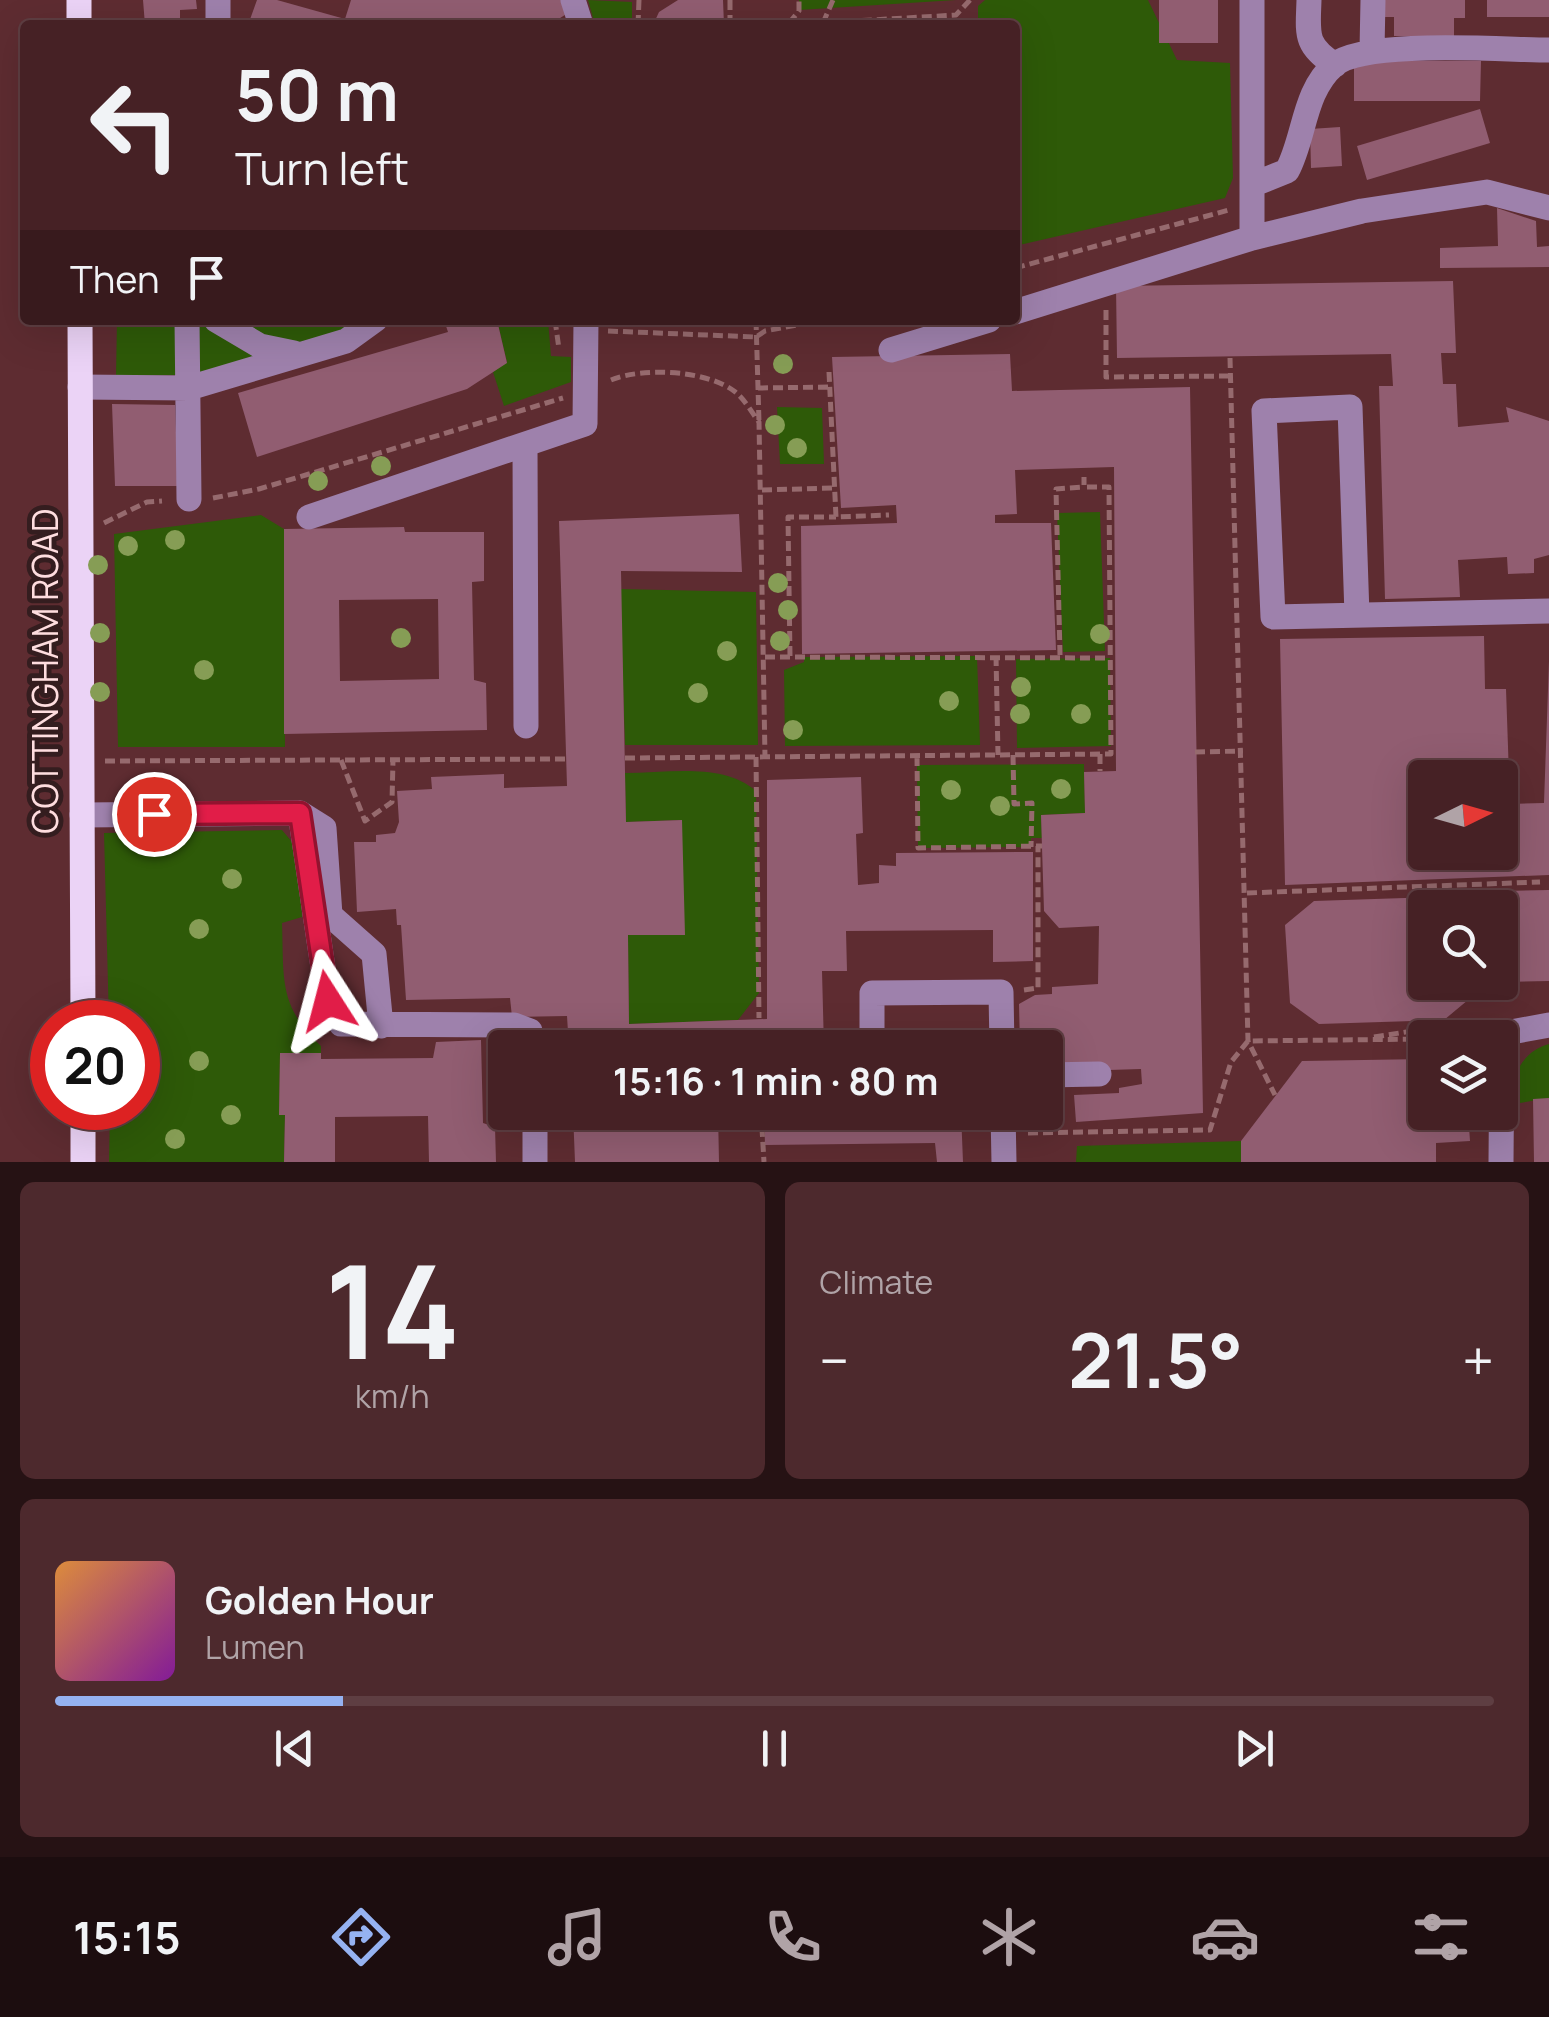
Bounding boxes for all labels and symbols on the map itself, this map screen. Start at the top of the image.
street label: COTTINGHAM ROAD [21,508,69,834]
north arrow [1408,760,1518,870]
pin [112,772,197,857]
position arrow [276,949,380,1053]
speed limit sign: 20 [30,1000,160,1130]

